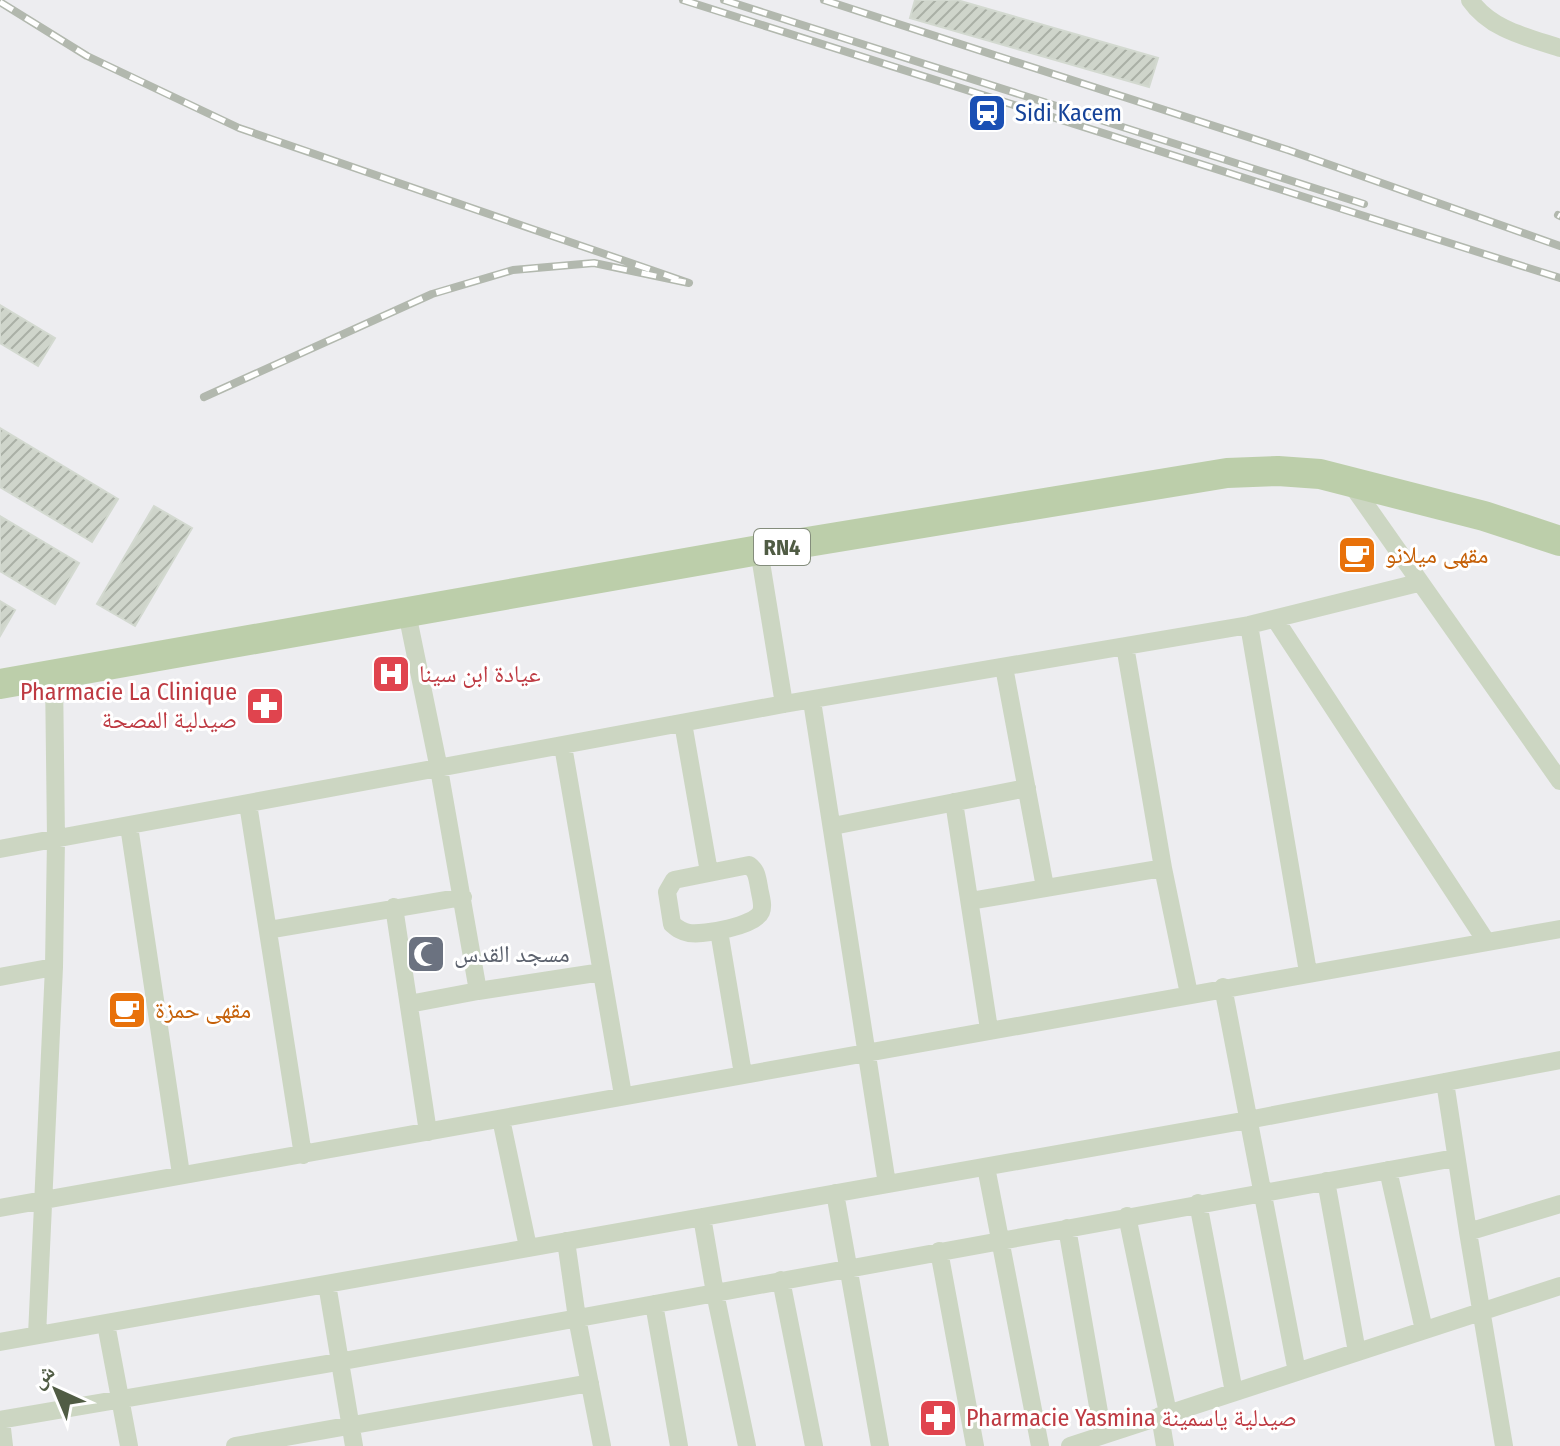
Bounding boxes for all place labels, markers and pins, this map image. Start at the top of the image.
station icon: Sidi Kacem [966,92,1008,134]
place label: Sidi Kacem [1015,99,1122,127]
cafe icon: مقهى ميلانو [1336,534,1378,576]
place label: مقهى ميلانو [1385,541,1489,569]
hospital icon: عيادة ابن سينا [370,653,412,695]
place label: عيادة ابن سينا [419,660,541,688]
place label: Pharmacie La Clinique صيدلية المصحة [20,678,237,734]
pharmacy icon: Pharmacie La Clinique صيدلية المصحة [244,685,286,727]
mosque icon: مسجد القدس [405,933,447,975]
place label: مسجد القدس [454,940,570,968]
cafe icon: مقهى حمزة [106,989,148,1031]
place label: مقهى حمزة [155,996,251,1024]
pharmacy icon: Pharmacie Yasmina صيدلية ياسمينة [917,1397,959,1439]
place label: Pharmacie Yasmina صيدلية ياسمينة [966,1404,1297,1432]

